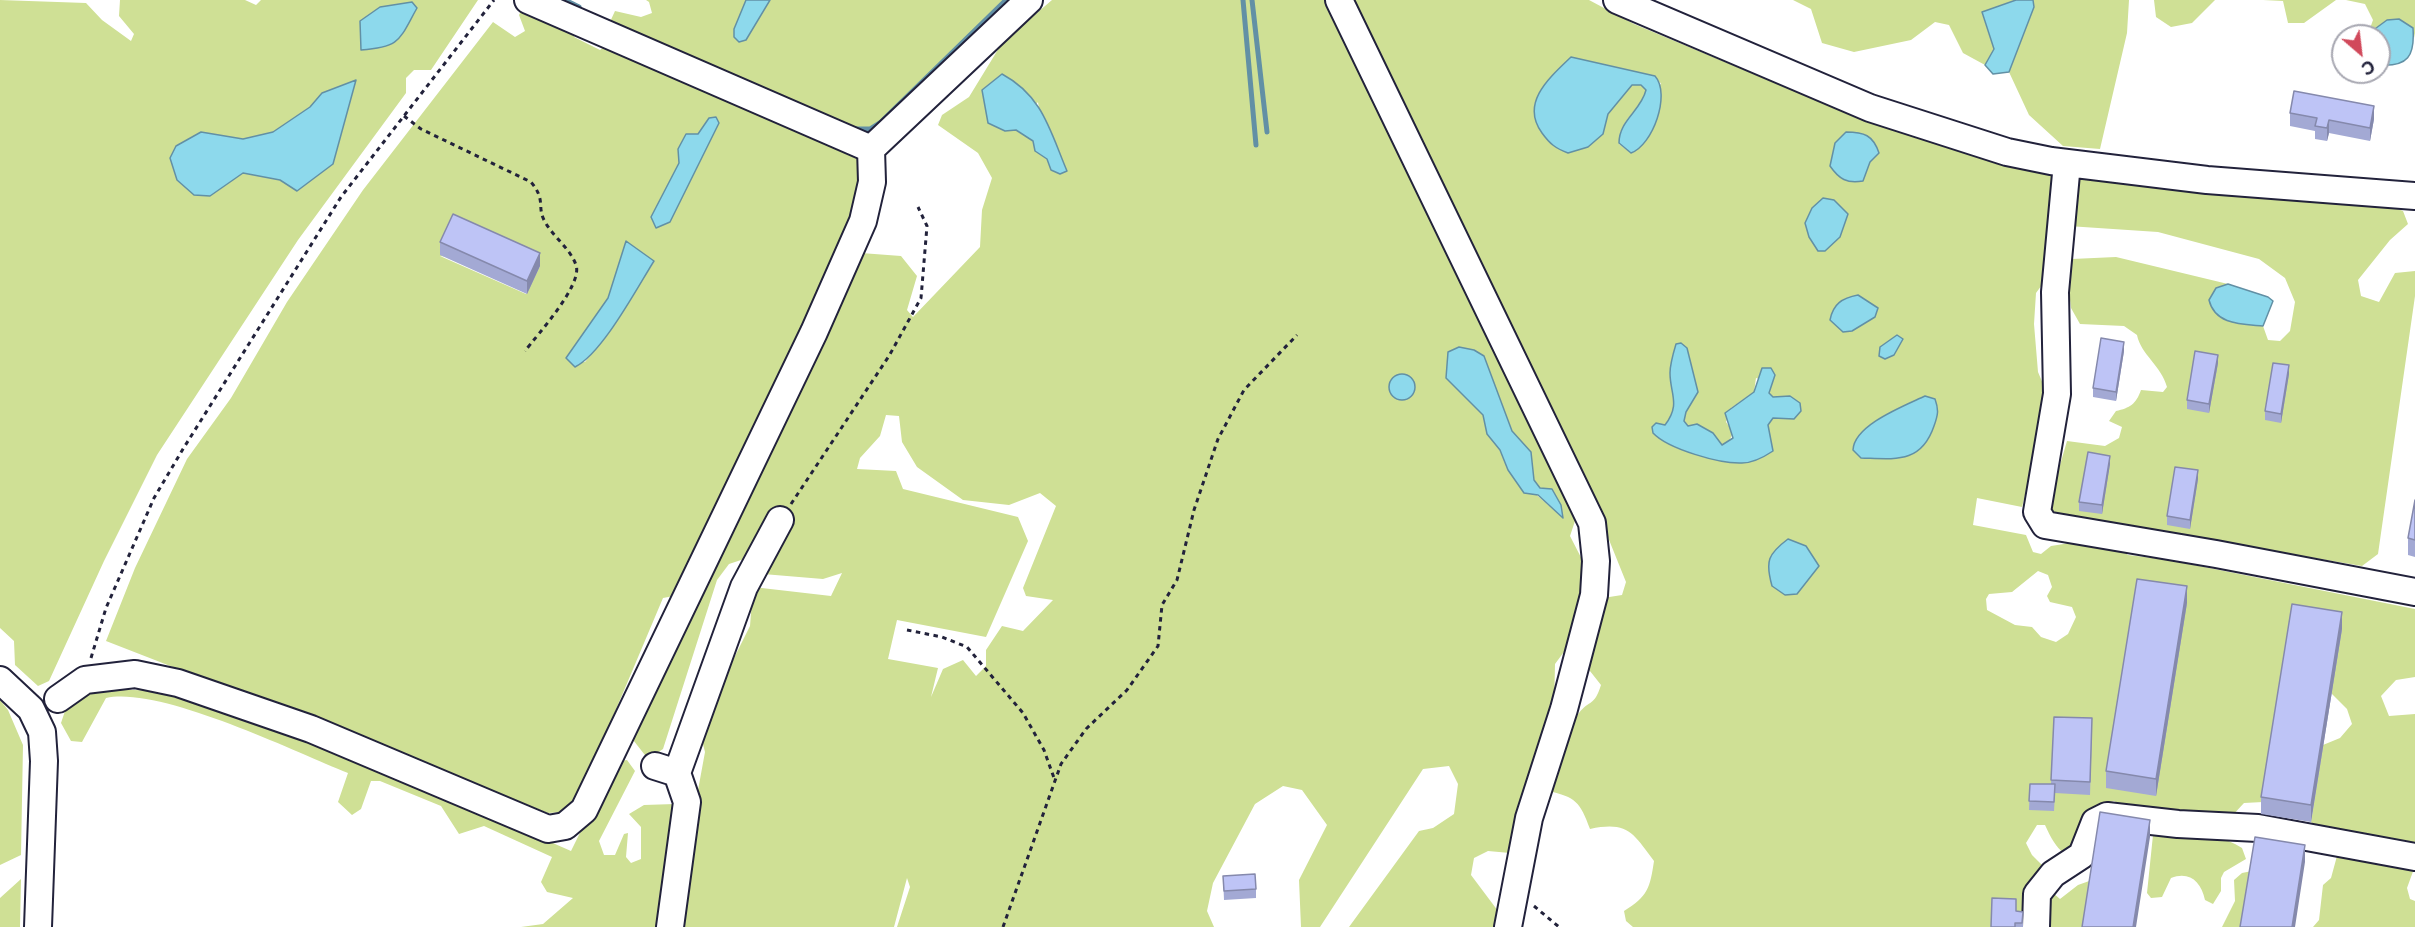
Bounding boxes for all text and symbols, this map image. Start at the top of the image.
north arrow [2331,24,2391,84]
text: С [2358,55,2379,82]

